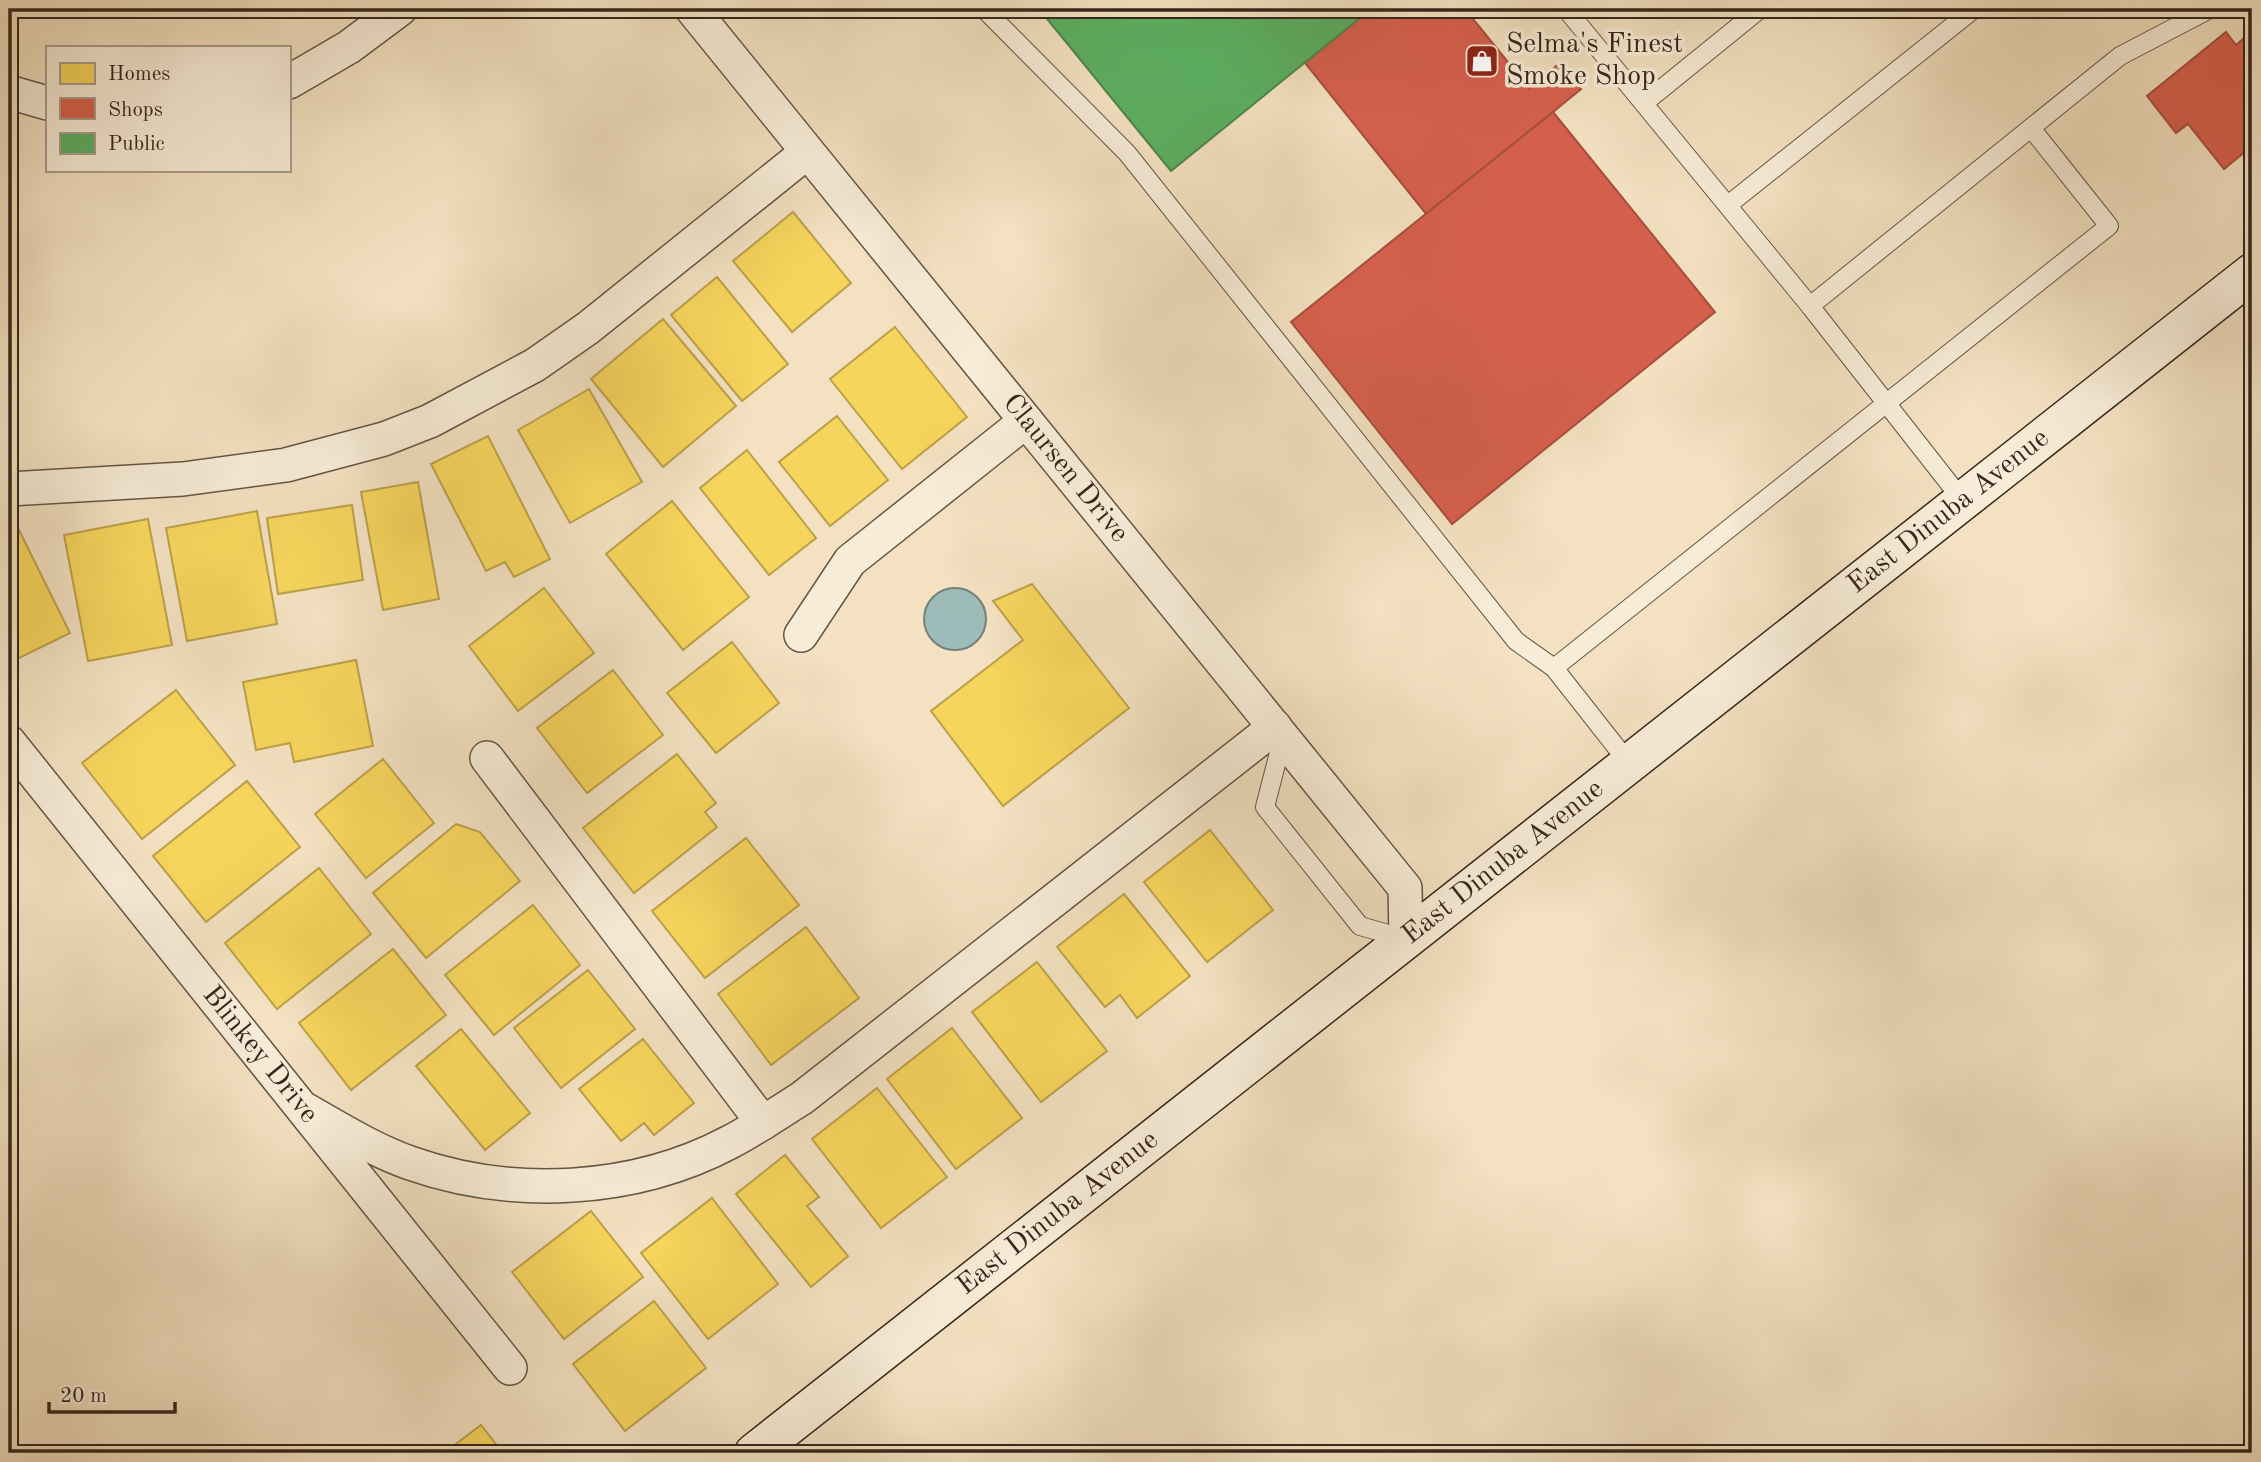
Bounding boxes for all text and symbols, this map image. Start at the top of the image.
place label: Selma's Finest Smoke Shop [1506,31,1683,91]
shop icon: Selma's Finest Smoke Shop [1463,42,1501,80]
legend [46,46,290,172]
text: Homes [108,64,170,85]
text: Shops [108,100,163,121]
text: Public [108,134,165,155]
street label: Claursen Drive [997,389,1133,548]
street label: East Dinuba Avenue [1843,424,2055,599]
street label: East Dinuba Avenue [1398,775,1609,950]
street label: Blinkey Drive [196,981,323,1129]
street label: East Dinuba Avenue [952,1126,1164,1301]
scale bar [49,1371,175,1415]
text: 20 m [60,1386,107,1407]

